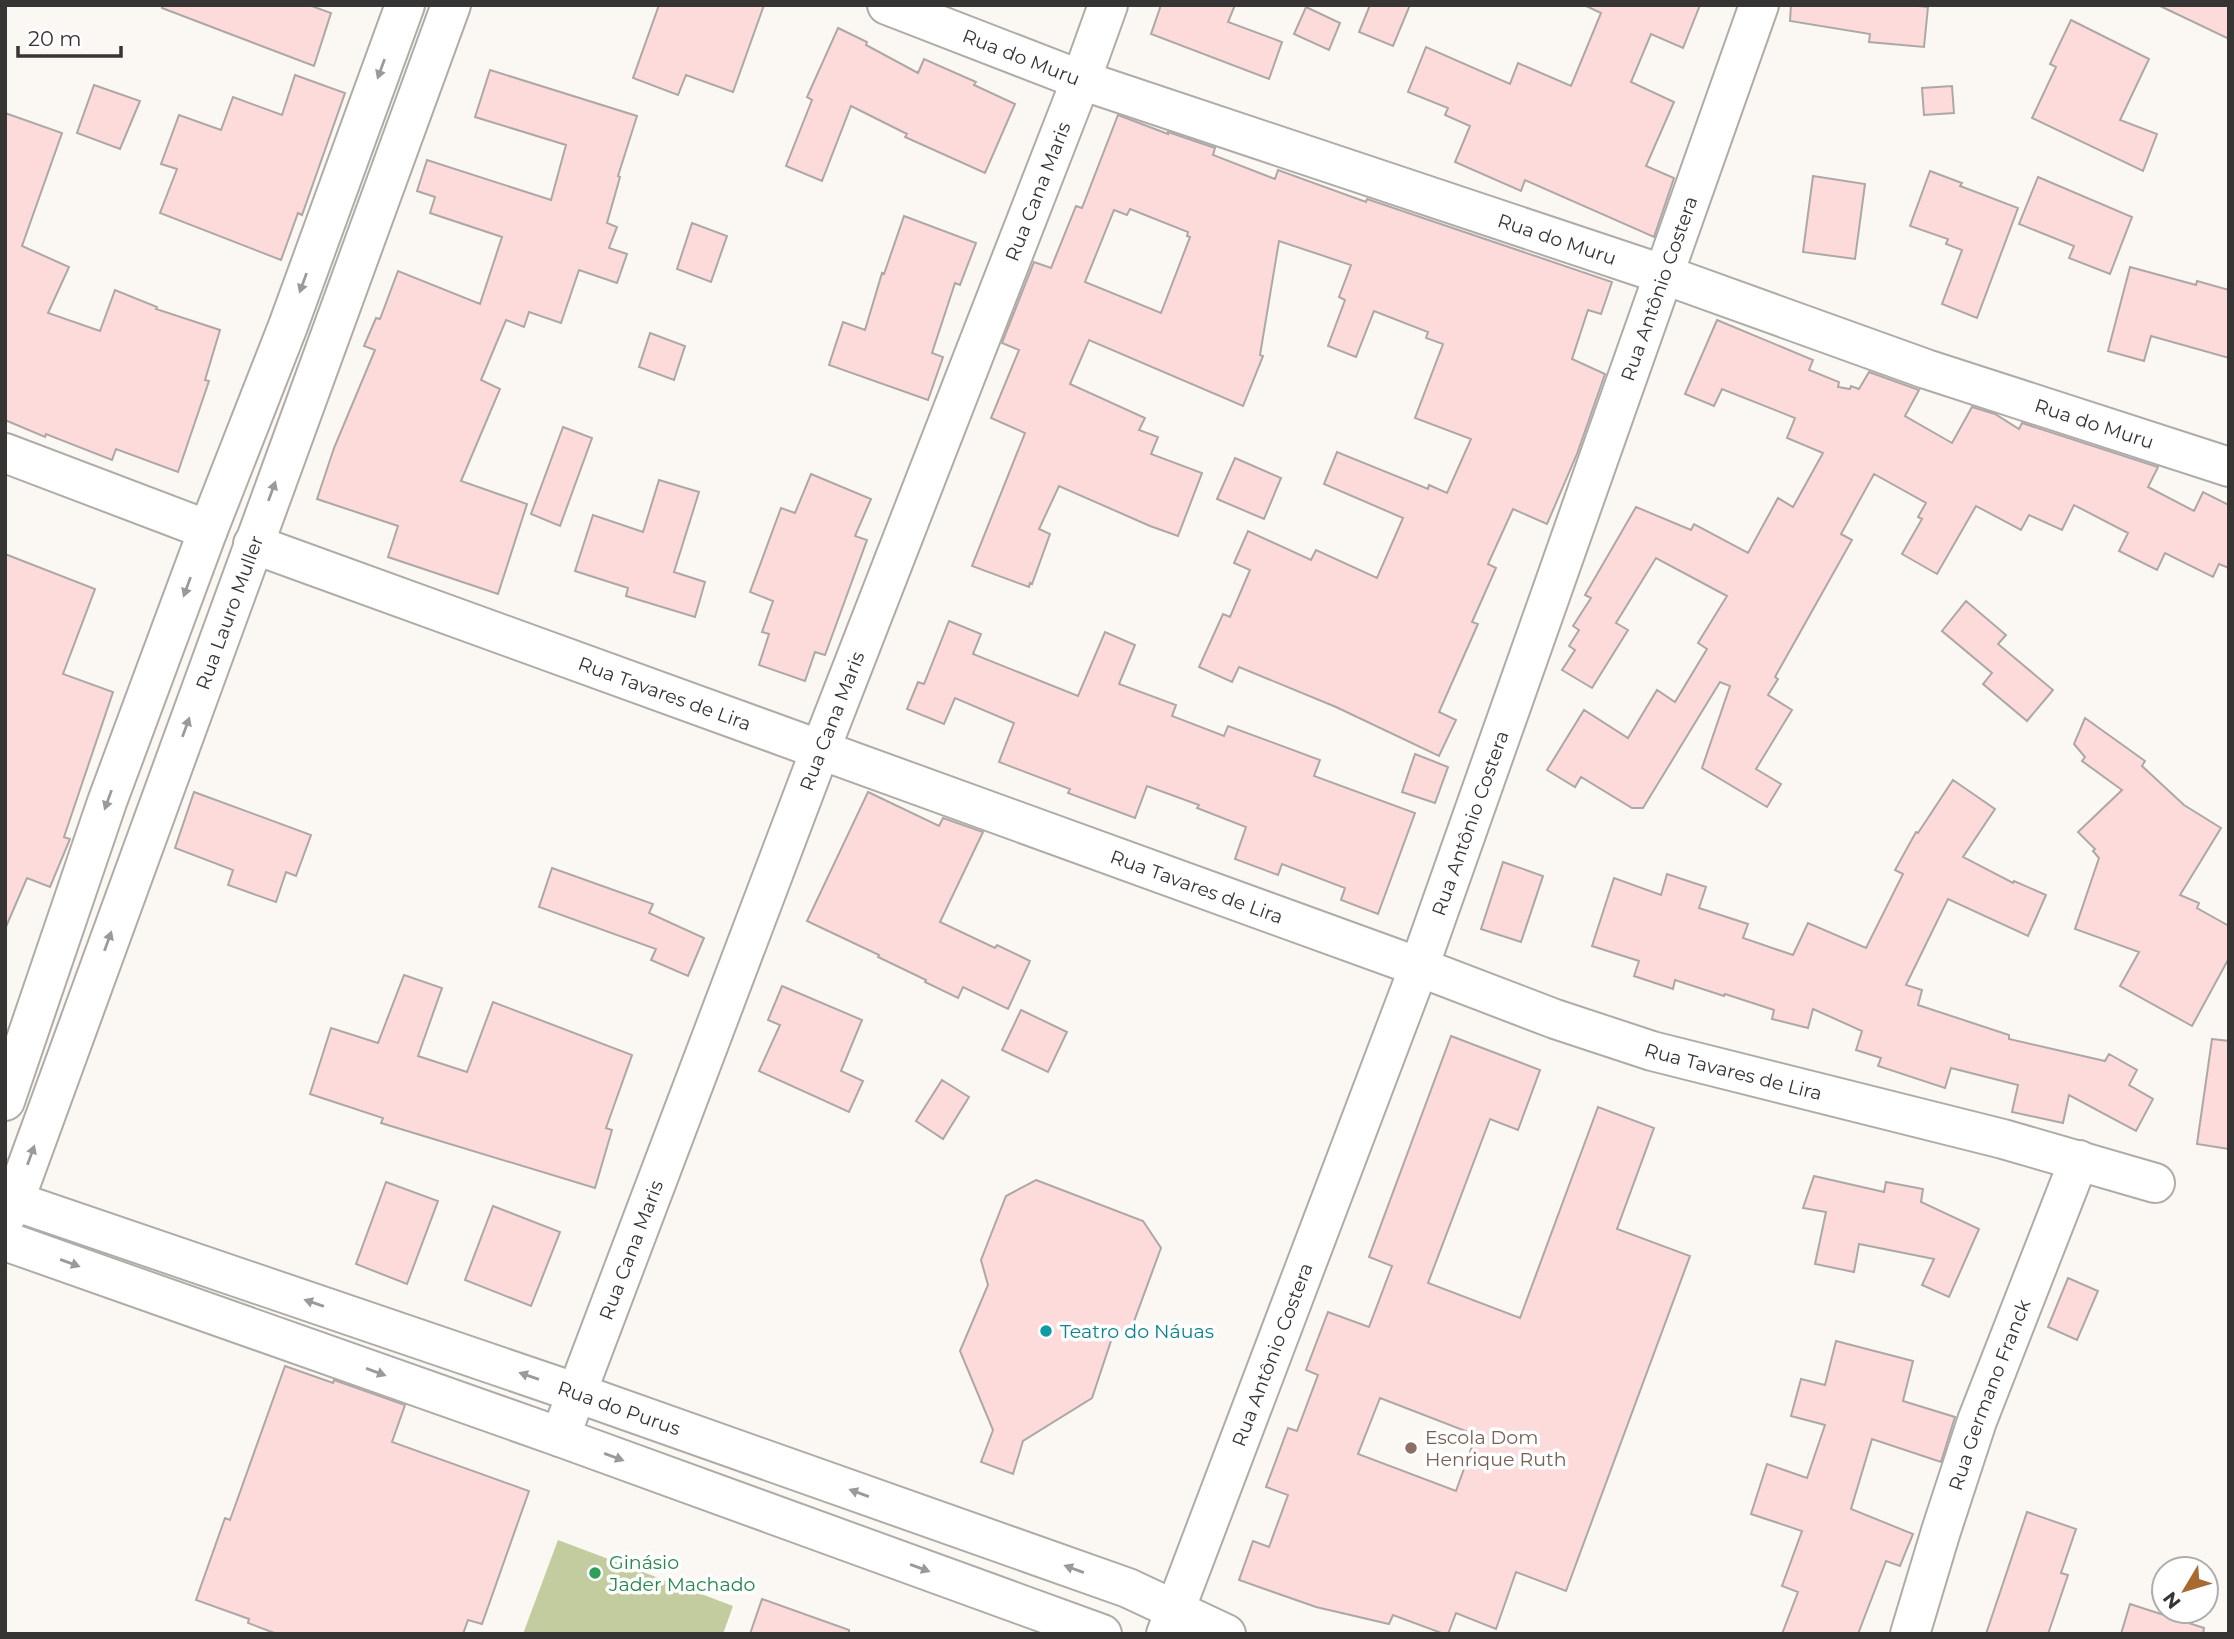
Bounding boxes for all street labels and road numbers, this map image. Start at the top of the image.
street label: Rua do Muru [959,24,1083,90]
street label: Rua Cana Maris [1000,118,1075,264]
street label: Rua Antônio Costera [1616,193,1702,384]
street label: Rua do Muru [1495,208,1620,270]
street label: Rua do Muru [2032,393,2157,453]
street label: Rua Lauro Muller [191,532,268,693]
street label: Rua Cana Maris [794,648,869,794]
street label: Rua Tavares de Lira [575,651,754,735]
street label: Rua Antônio Costera [1427,728,1513,919]
street label: Rua Tavares de Lira [1107,845,1286,928]
street label: Rua Tavares de Lira [1642,1038,1825,1105]
street label: Rua Cana Maris [594,1177,668,1323]
street label: Rua Antônio Costera [1227,1259,1317,1449]
street label: Rua Germano Franck [1944,1295,2035,1493]
street label: Rua do Purus [555,1376,684,1440]

